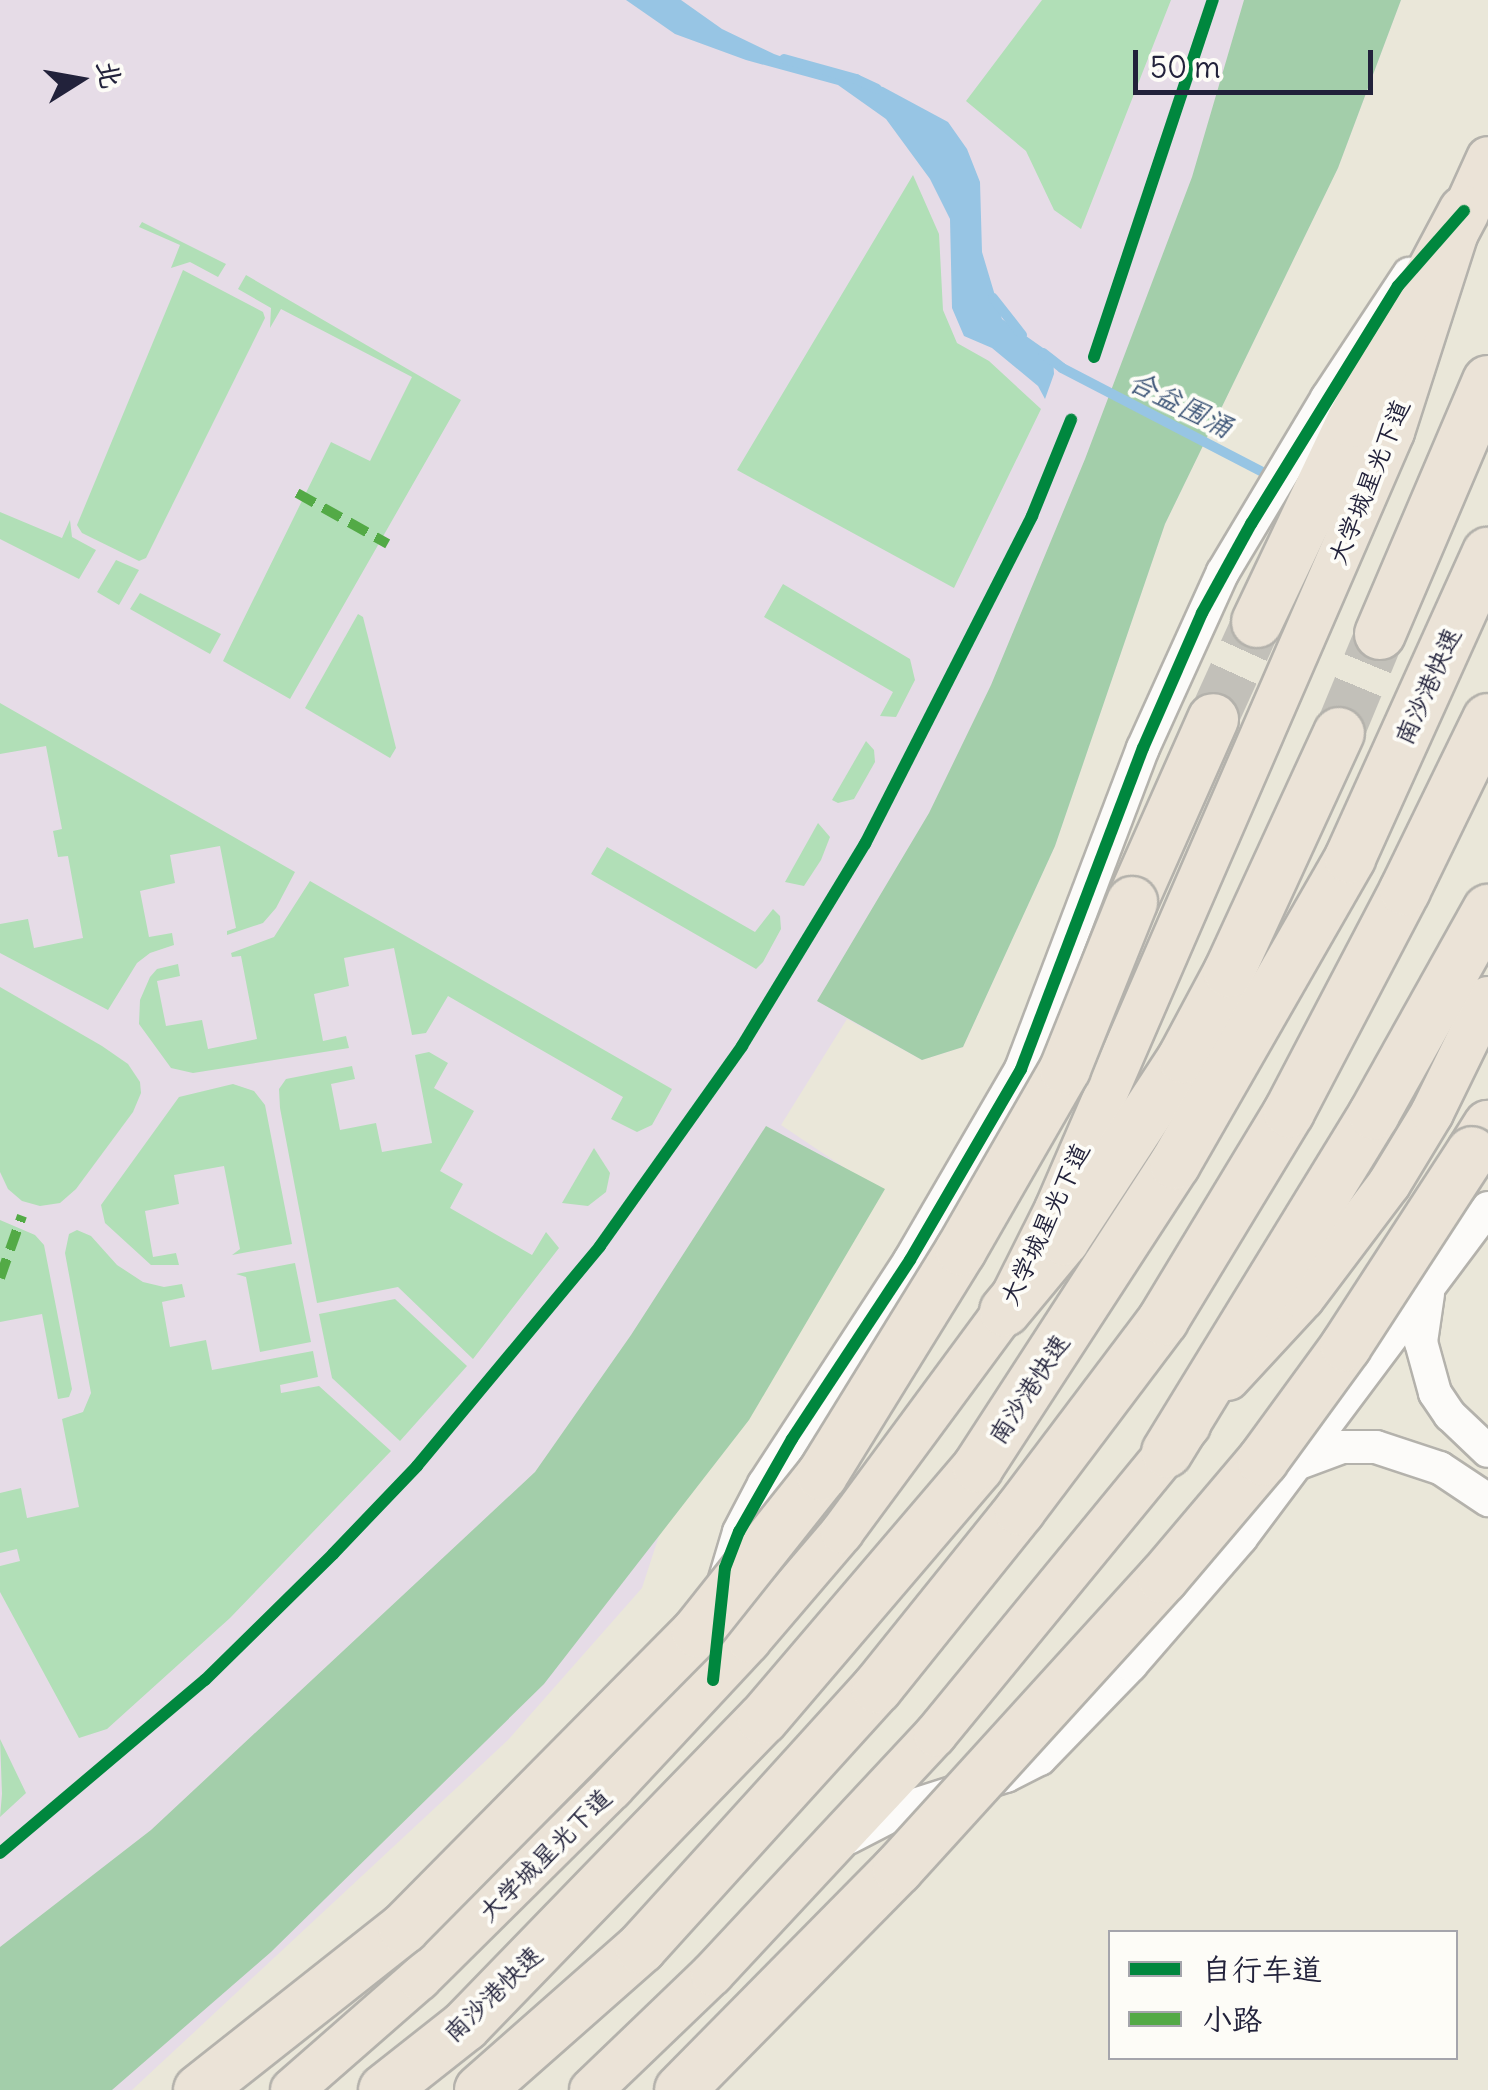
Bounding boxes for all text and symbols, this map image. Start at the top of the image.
north arrow [30,30,130,130]
scale bar [1138,30,1378,92]
text: 50 m [1150,48,1220,86]
text: 北 [89,57,130,91]
water label: 合益围涌 [1123,364,1239,444]
street label: 大学城星光下道 [1322,395,1416,569]
street label: 南沙港快速 [1389,623,1467,749]
street label: 大学城星光下道 [994,1138,1096,1310]
street label: 南沙港快速 [982,1328,1076,1450]
street label: 大学城星光下道 [473,1783,617,1927]
legend [1108,1930,1458,2060]
street label: 南沙港快速 [438,1940,548,2048]
text: 自行车道 [1202,1950,1322,1988]
text: 小路 [1202,2000,1262,2038]

